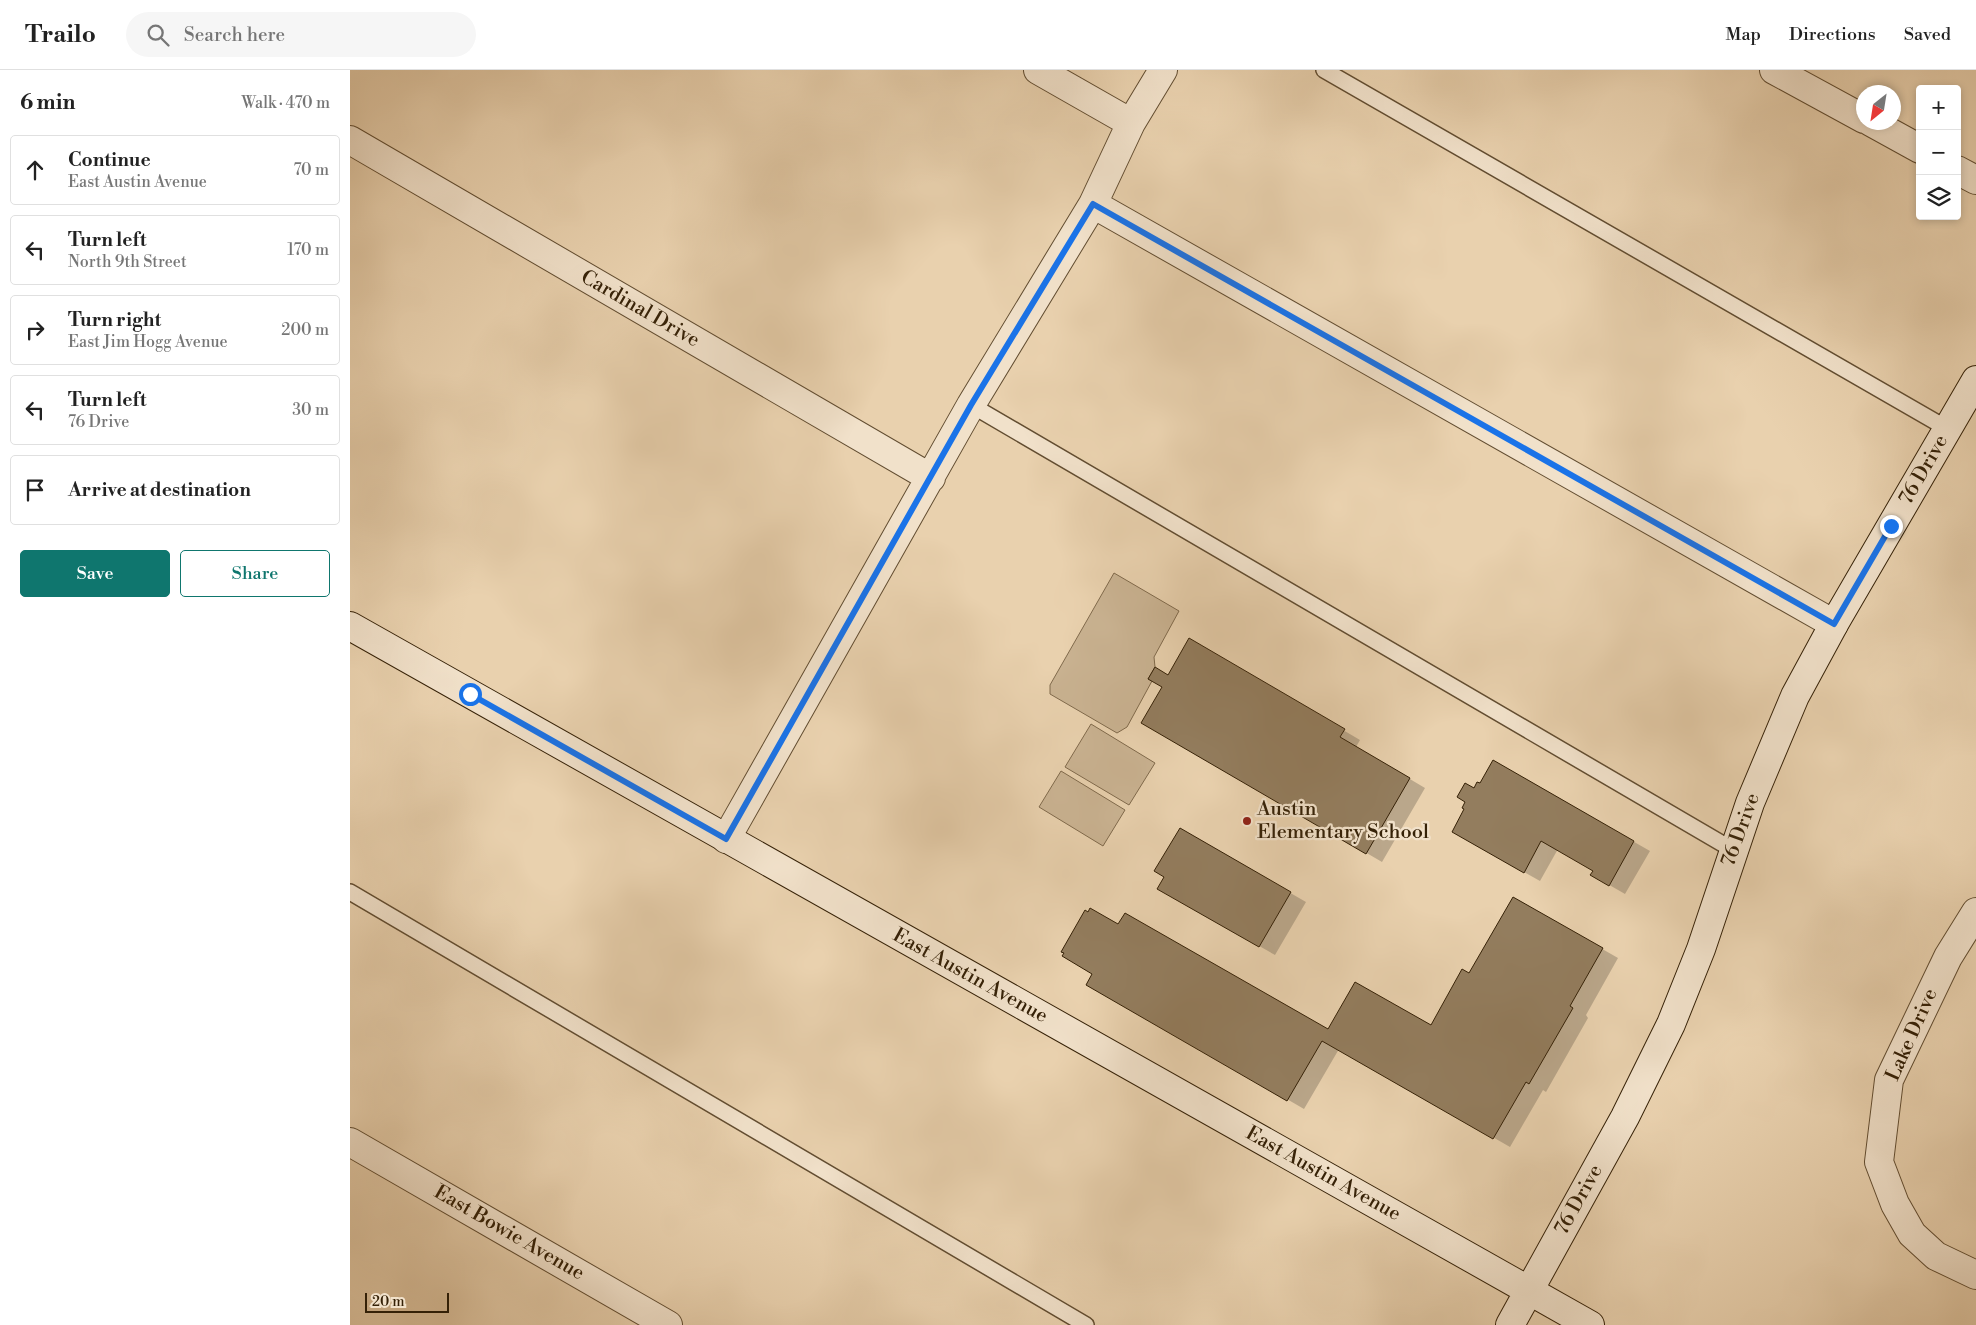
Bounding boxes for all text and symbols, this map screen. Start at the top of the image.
search box [126,12,476,57]
text: Trailo [25,20,96,50]
icon: search [144,21,172,49]
text: Search here [184,23,285,47]
text: Map [1725,23,1761,46]
text: Directions [1789,23,1876,46]
text: Saved [1904,23,1951,46]
north arrow [1856,85,1901,130]
map controls [1916,85,1961,220]
button: + [1916,85,1961,130]
text: 6 min [20,90,75,116]
text: Walk · 470 m [242,93,330,113]
button: − [1916,130,1961,175]
text: Continue [68,148,151,172]
icon: ahead [21,156,49,184]
text: 70 m [293,160,329,180]
text: East Austin Avenue [68,172,207,192]
button: layers [1916,175,1961,220]
text: Turn left [68,228,147,252]
icon: left [21,236,49,264]
text: 170 m [287,240,329,260]
text: North 9th Street [68,252,187,272]
street label: Cardinal Drive [576,265,704,353]
text: Turn right [68,308,161,332]
icon: right [21,316,49,344]
text: 200 m [281,320,329,340]
text: East Jim Hogg Avenue [68,332,228,352]
text: Turn left [68,388,147,412]
icon: left [21,396,49,424]
text: 30 m [292,400,329,420]
text: 76 Drive [68,412,129,432]
street label: 76 Drive [1894,431,1954,509]
icon: arrive [21,476,49,504]
text: Arrive at destination [68,478,251,502]
route end [1880,515,1903,538]
button: Save [20,550,170,597]
button: Share [180,550,330,597]
route start [459,683,482,706]
street label: 76 Drive [1716,790,1766,870]
place label: Austin Elementary School [1256,797,1429,845]
marker: Austin Elementary School [1241,815,1253,827]
street label: East Austin Avenue [888,923,1052,1029]
street label: Lake Drive [1880,985,1944,1085]
street label: East Austin Avenue [1241,1121,1405,1227]
street label: 76 Drive [1549,1160,1609,1240]
street label: East Bowie Avenue [429,1180,589,1286]
scale bar [365,1290,449,1313]
text: 20 m [372,1293,404,1311]

